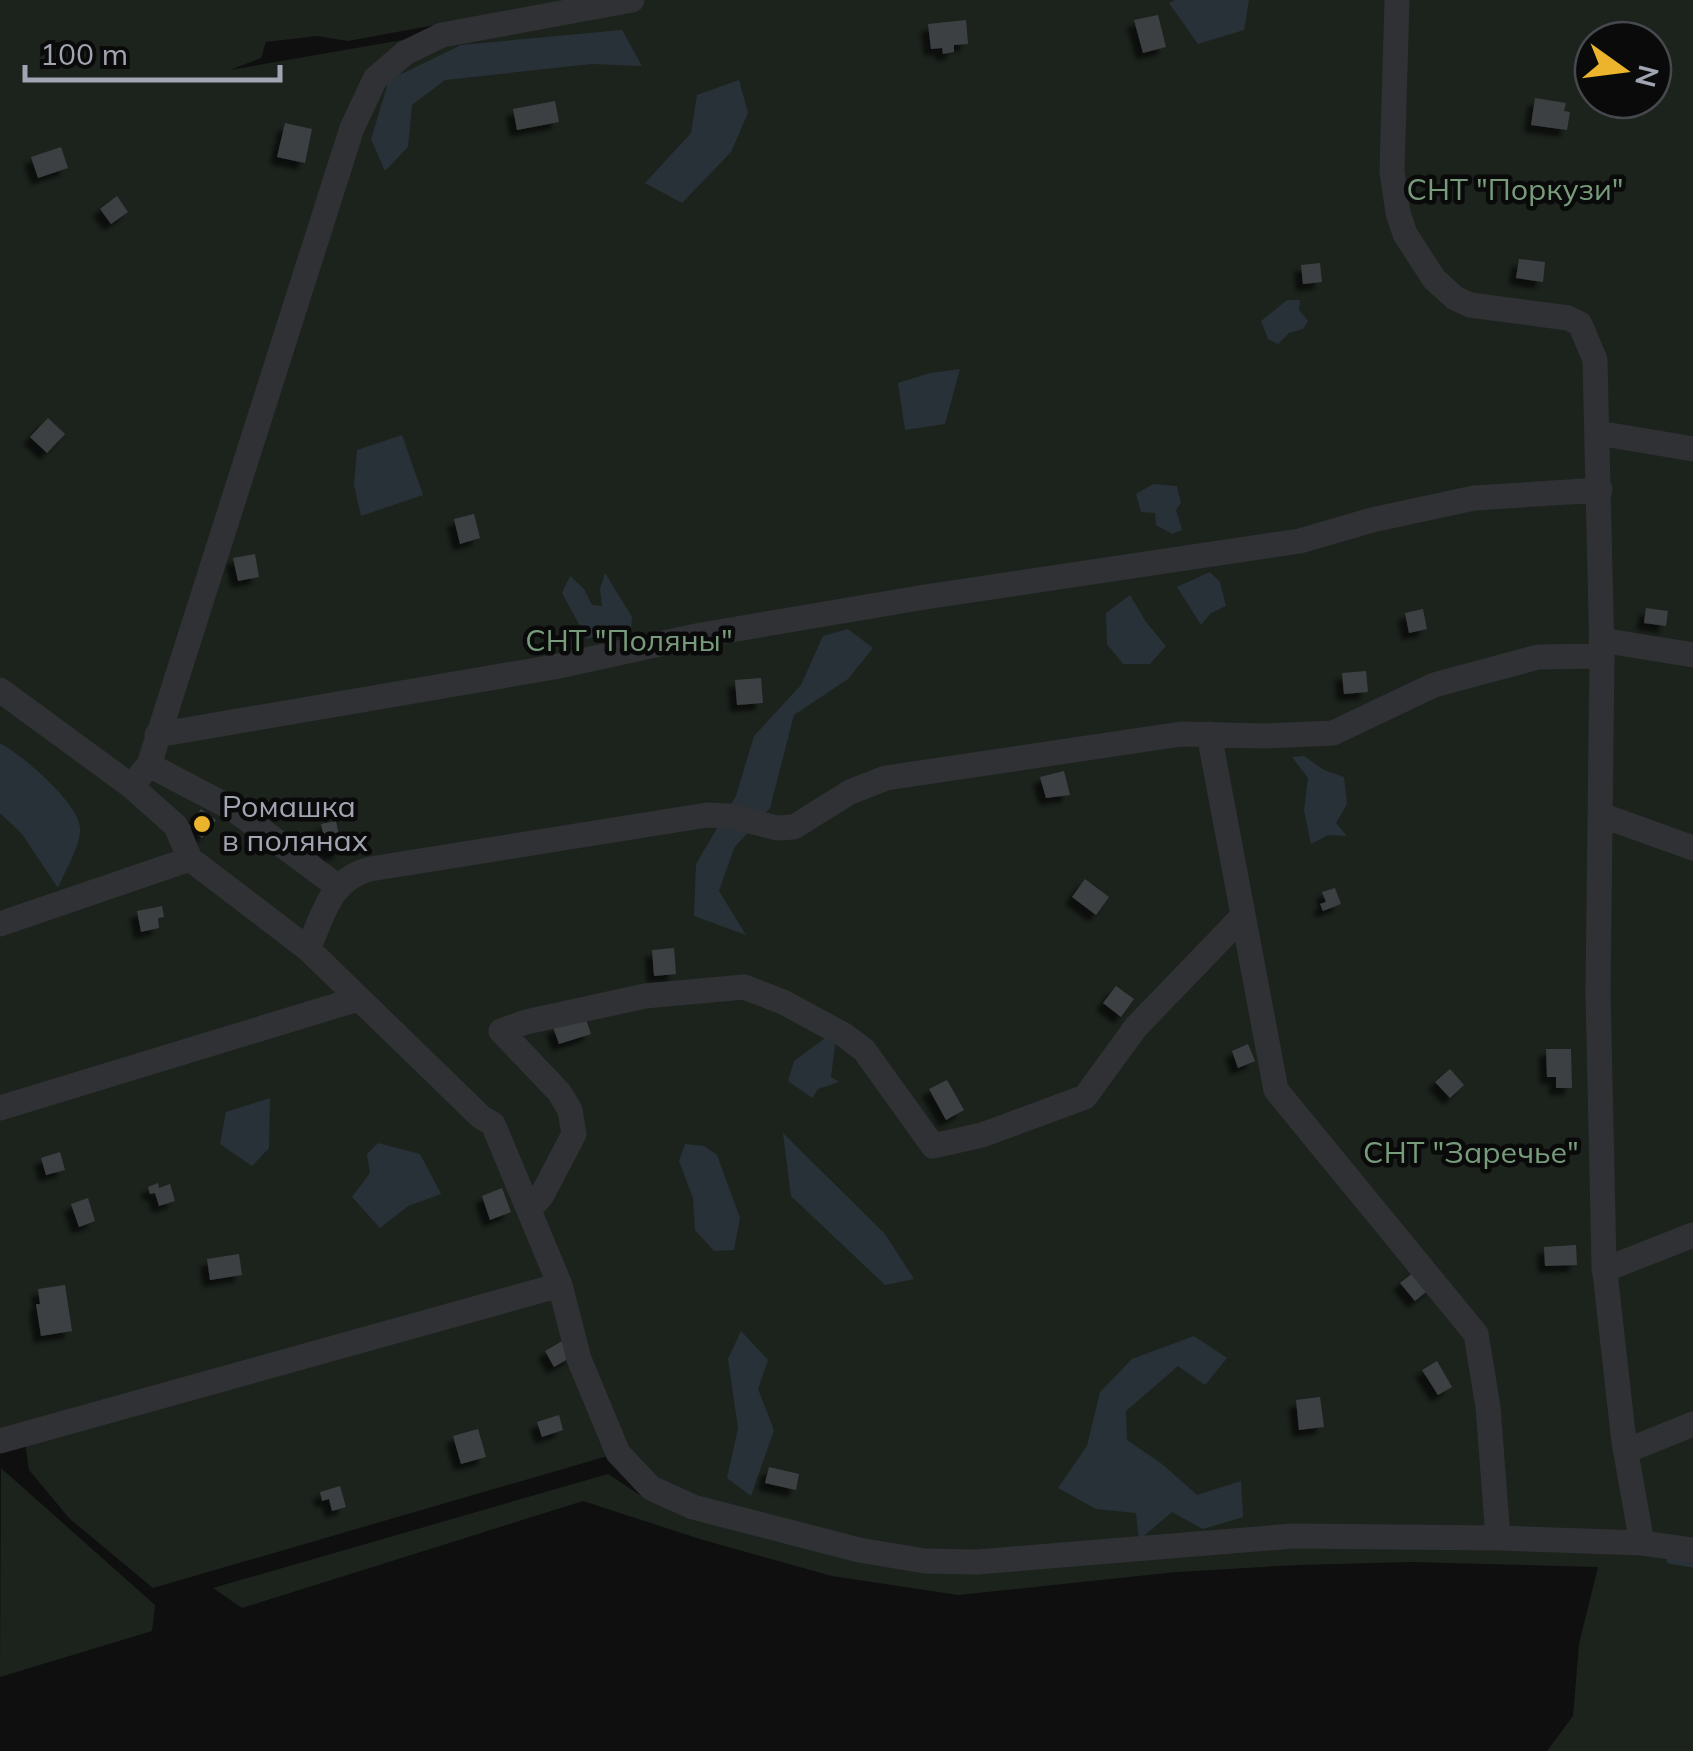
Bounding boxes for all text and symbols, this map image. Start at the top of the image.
scale bar [25,20,280,82]
north arrow [1573,20,1673,120]
text: 100 m [40,35,128,73]
text: N [1628,62,1667,91]
park label: СНТ "Поркузи" [1406,170,1624,208]
park label: СНТ "Поляны" [525,621,733,659]
place label: Ромашка в полянах [222,787,368,859]
marker: Ромашка в полянах [191,813,213,835]
park label: СНТ "Заречье" [1363,1133,1579,1171]

